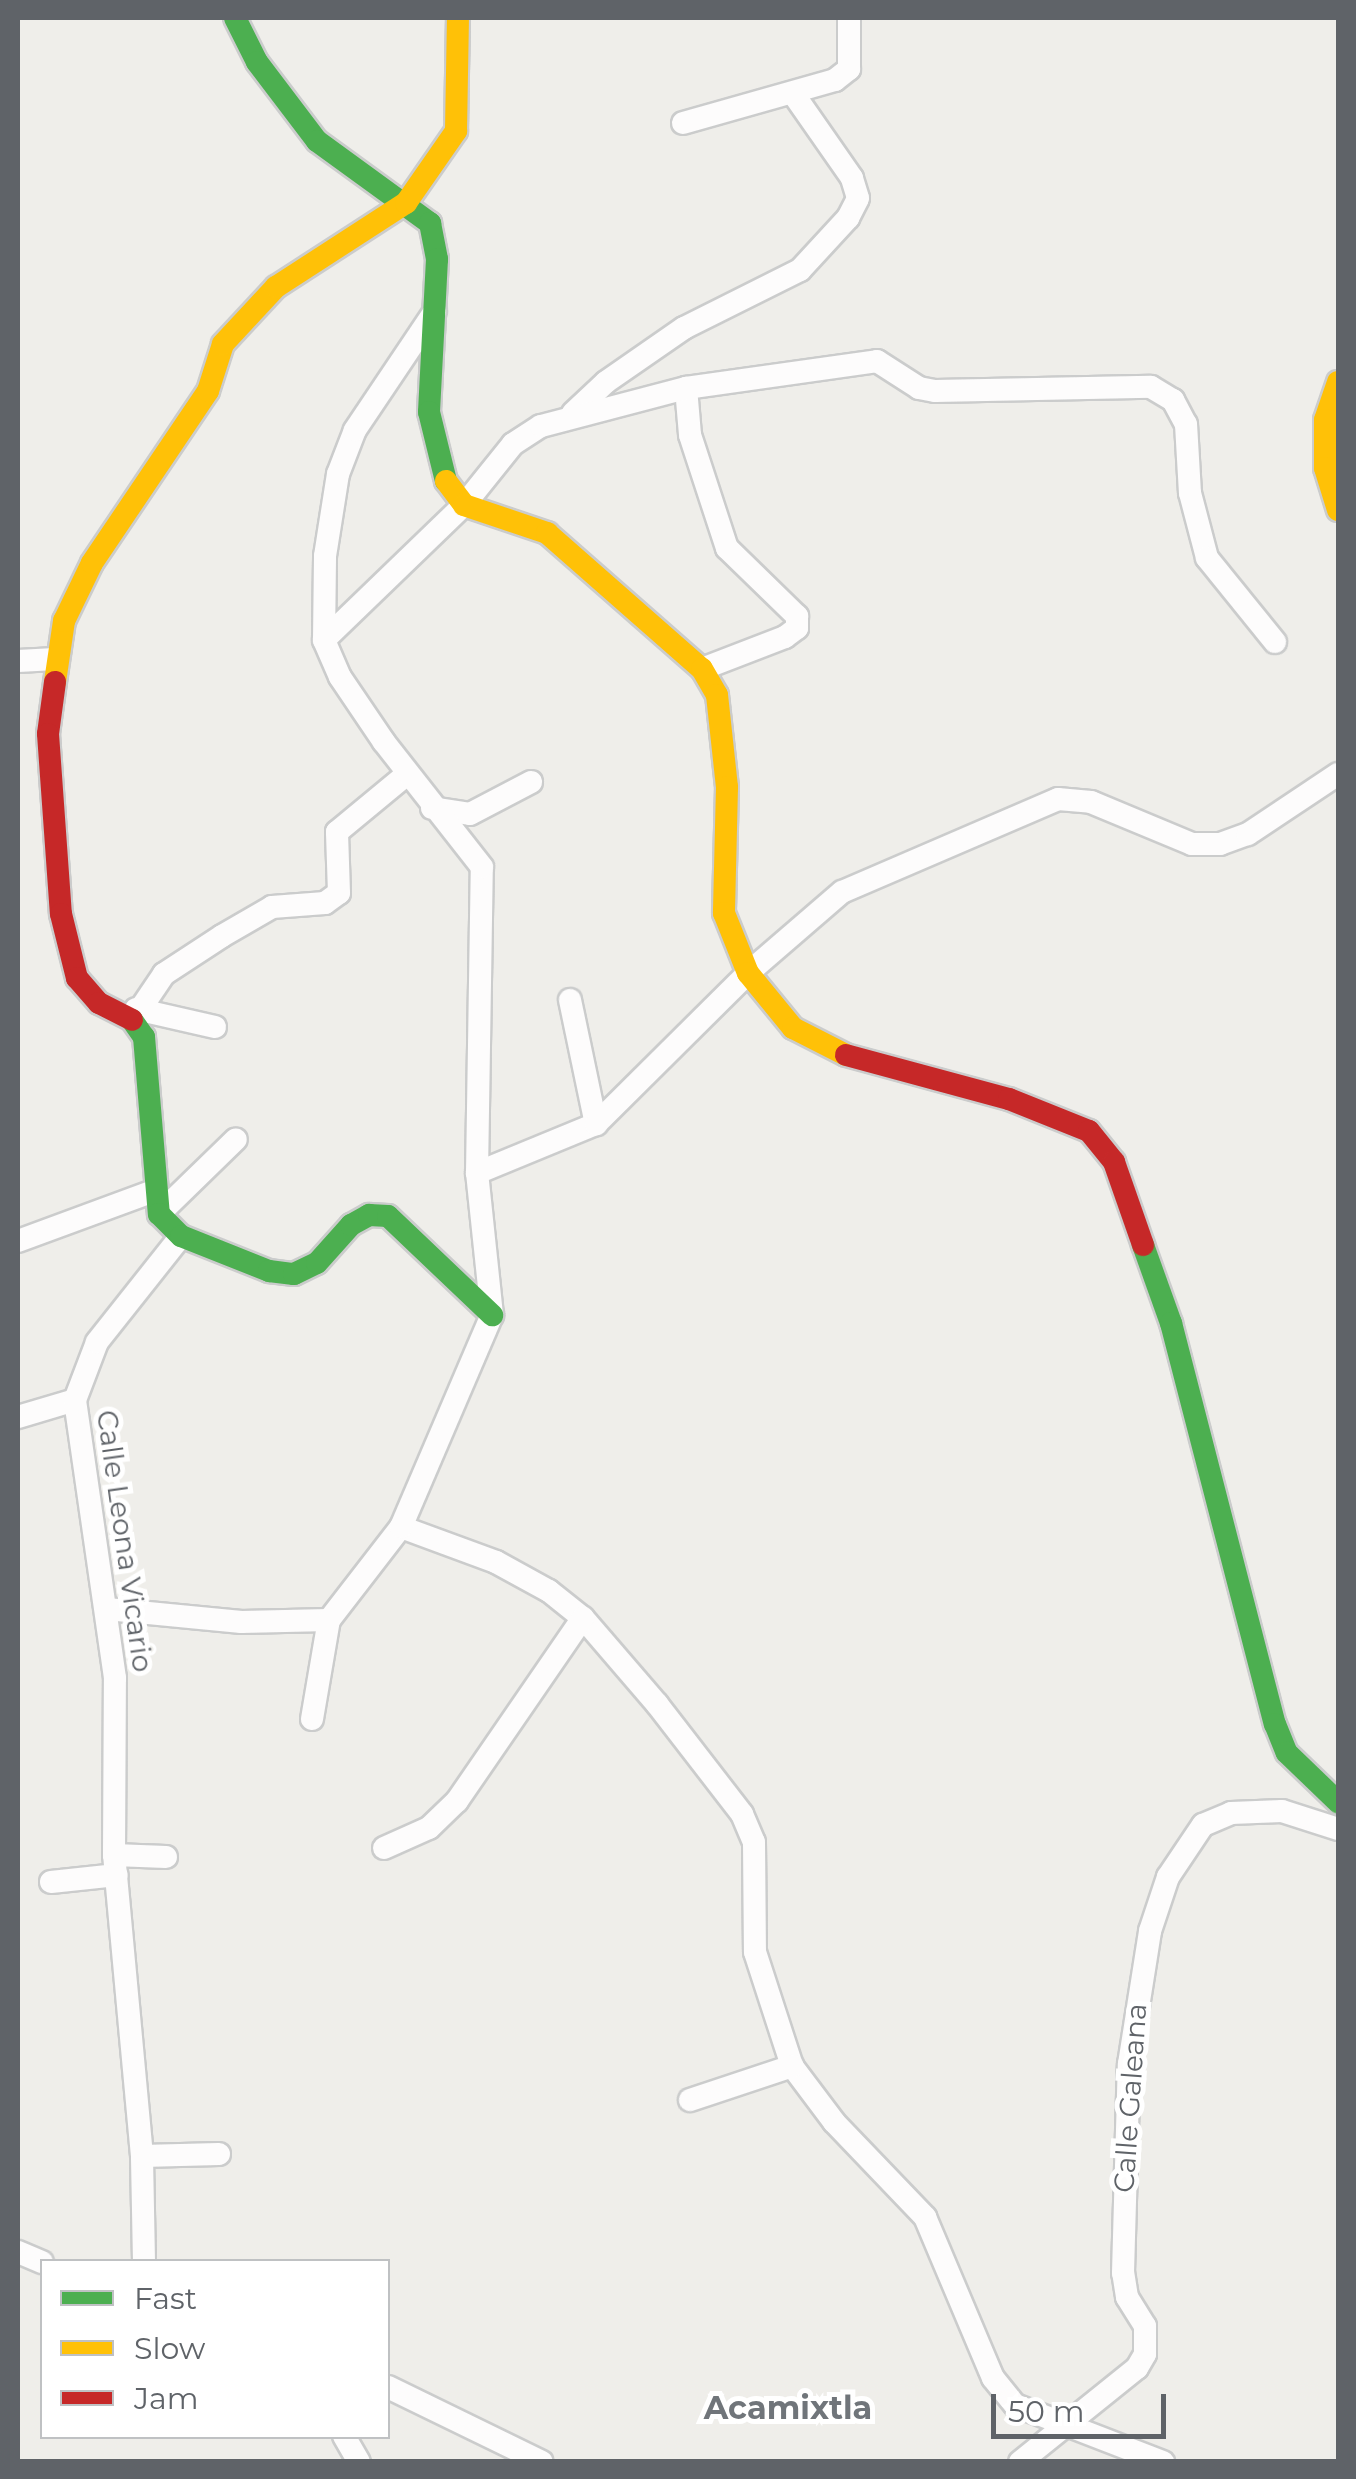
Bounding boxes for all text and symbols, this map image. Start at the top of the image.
street label: Calle Leona Vicario [90,1408,160,1674]
street label: Calle Galeana [1107,2002,1153,2194]
legend [40,2259,390,2439]
text: Fast [134,2280,197,2317]
text: Slow [134,2330,205,2367]
scale bar [996,2374,1171,2436]
text: Jam [134,2380,199,2417]
district label: Acamixtla [704,2389,872,2427]
text: 50 m [1008,2393,1085,2430]

